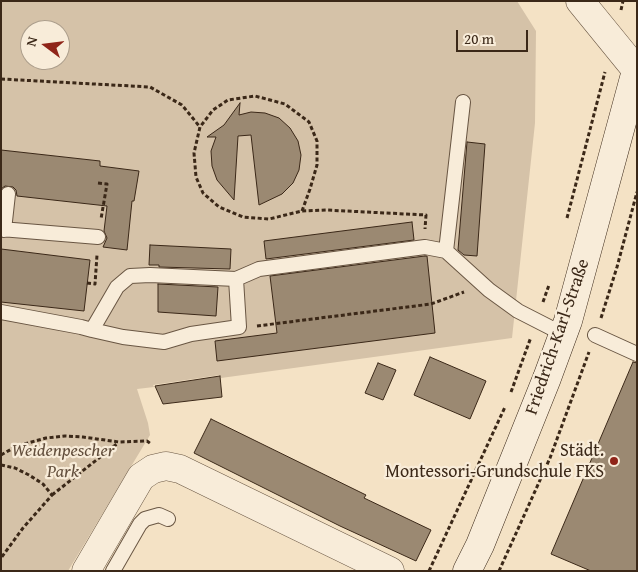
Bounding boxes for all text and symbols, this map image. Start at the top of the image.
north arrow [20,20,70,70]
scale bar [458,20,530,52]
text: 20 m [464,28,494,49]
text: N [21,34,42,48]
street label: Friedrich-Karl-Straße [521,256,595,418]
park label: Weidenpescher Park [12,440,114,482]
place label: Städt. Montessori-Grundschule FKS [385,440,604,482]
marker: Städt. Montessori-Grundschule FKS [608,455,620,467]

